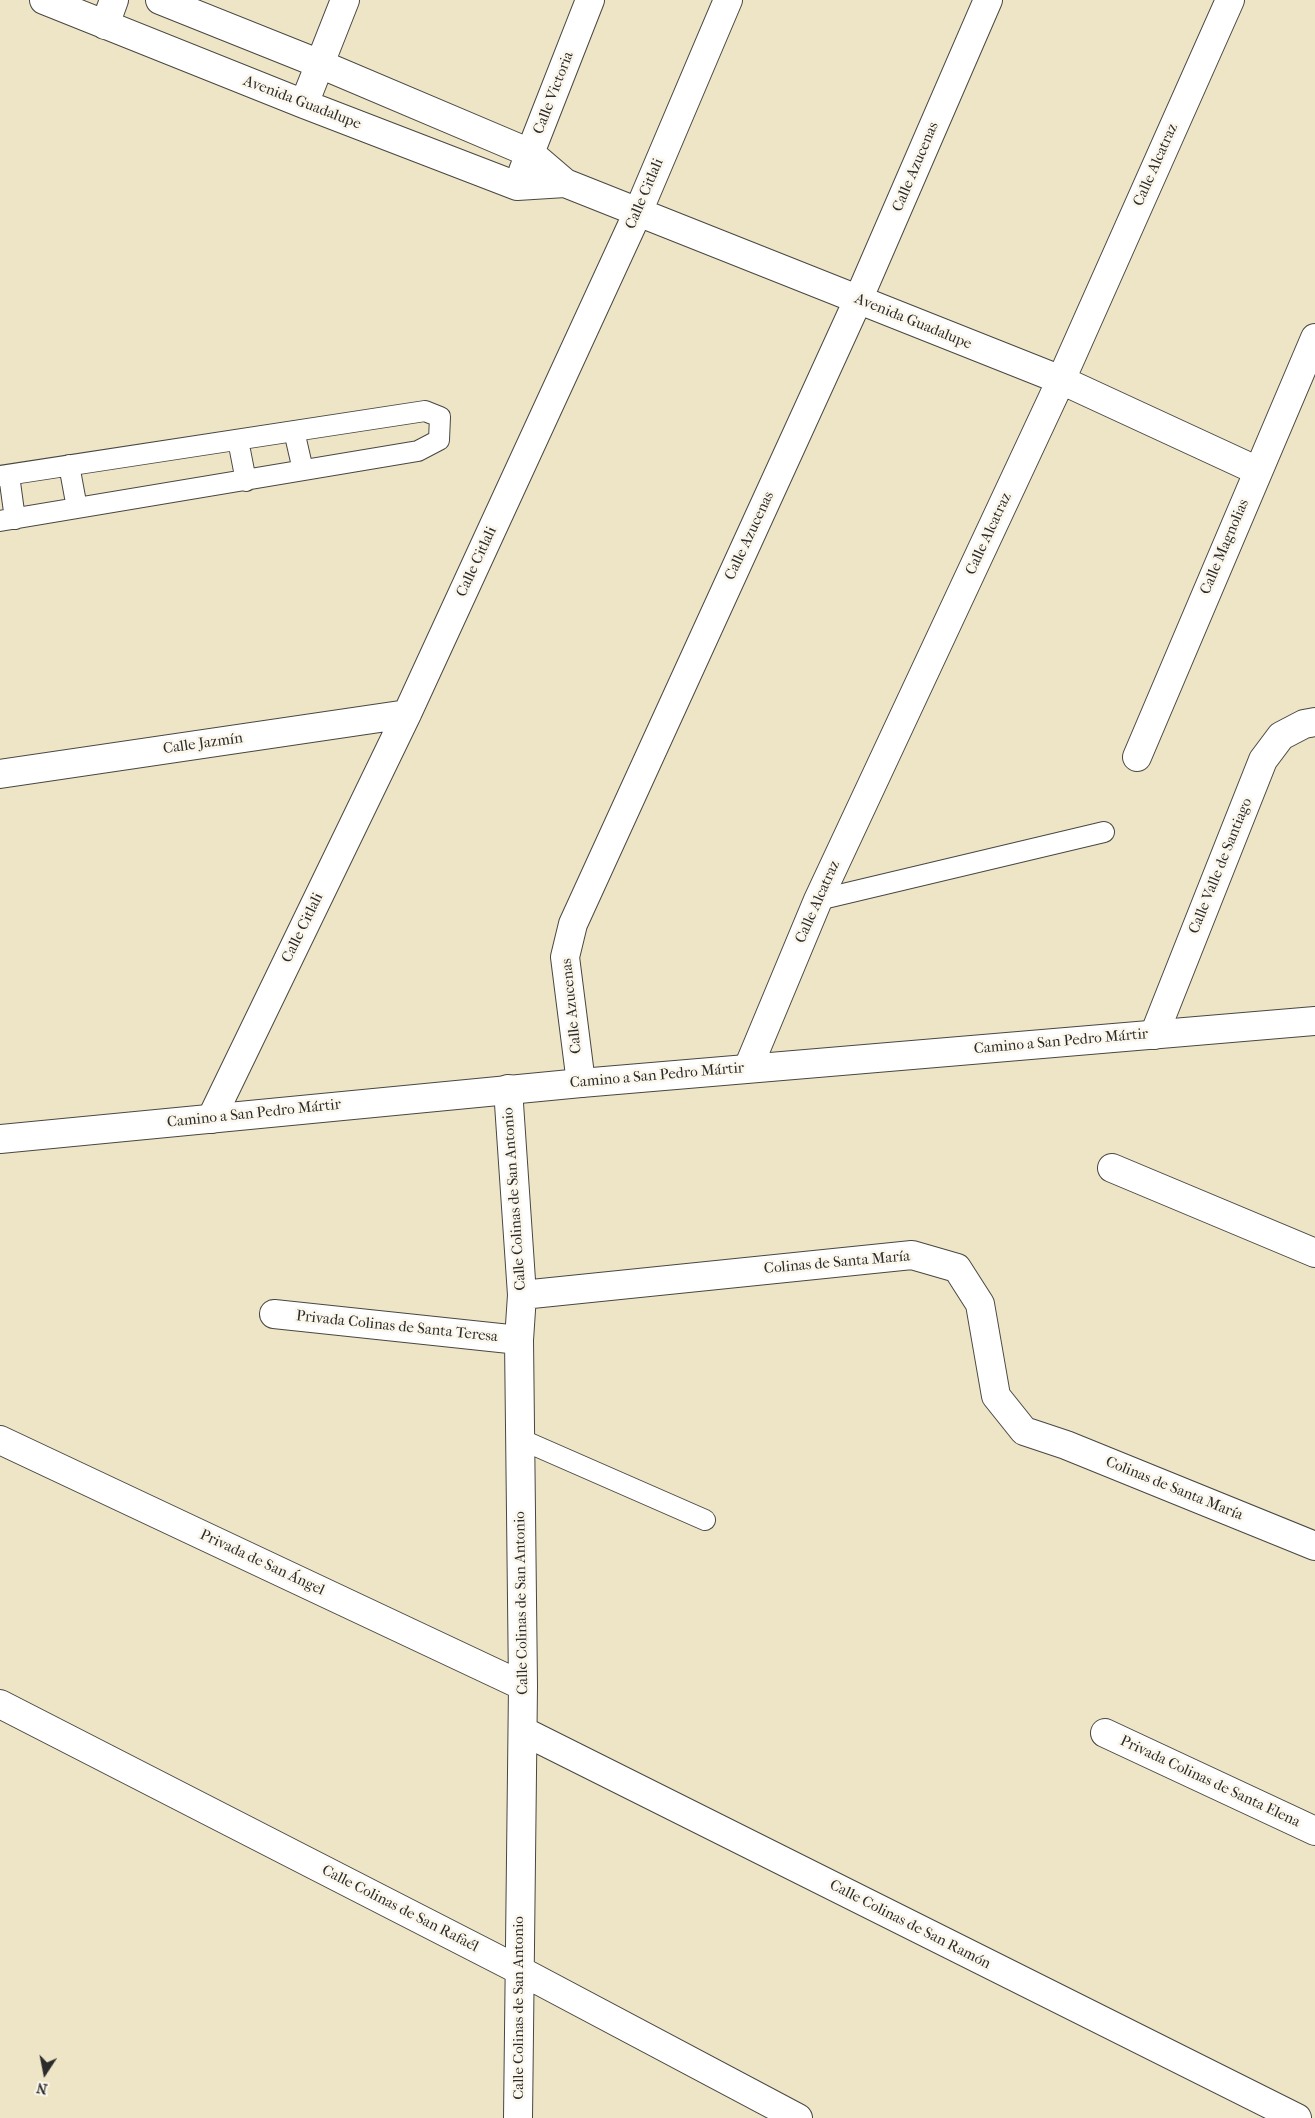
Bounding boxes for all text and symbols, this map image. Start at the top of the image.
street label: Calle Victoria [530,49,578,137]
street label: Avenida Guadalupe [241,72,363,134]
street label: Calle Azucenas [889,119,943,215]
street label: Calle Alcatraz [1130,121,1182,209]
street label: Calle Citlali [622,156,668,232]
street label: Avenida Guadalupe [852,290,974,354]
street label: Calle Azucenas [722,489,778,583]
street label: Calle Alcatraz [962,490,1016,578]
street label: Calle Magnolias [1197,497,1253,597]
street label: Calle Citlali [453,524,501,600]
street label: Calle Jazmín [162,729,244,759]
street label: Calle Valle de Santiago [1186,795,1256,937]
street label: Calle Alcatraz [792,858,844,946]
street label: Calle Citlali [278,890,328,966]
street label: Calle Azucenas [558,957,586,1055]
street label: Camino a San Pedro Mártir [973,1025,1149,1059]
street label: Camino a San Pedro Mártir [569,1059,745,1093]
street label: Camino a San Pedro Mártir [166,1096,342,1132]
street label: Calle Colinas de San Antonio [500,1107,530,1291]
street label: Colinas de Santa María [763,1248,911,1278]
street label: Privada Colinas de Santa Teresa [295,1307,499,1347]
street label: Colinas de Santa María [1103,1453,1245,1525]
street label: Calle Colinas de San Antonio [511,1511,533,1695]
street label: Privada de San Ángel [197,1526,327,1600]
street label: Privada Colinas de Santa Elena [1117,1732,1303,1832]
street label: Calle Colinas de San Rafaél [319,1862,481,1956]
street label: Calle Colinas de San Ramón [826,1876,994,1974]
street label: Calle Colinas de San Antonio [510,1916,528,2100]
north arrow [20,2048,70,2098]
text: N [35,2079,49,2098]

